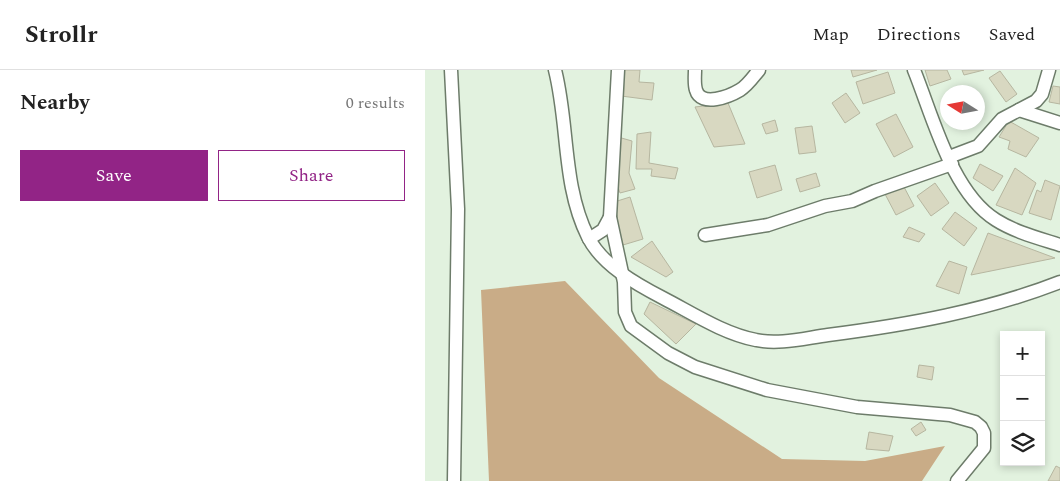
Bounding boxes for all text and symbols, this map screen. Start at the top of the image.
text: Strollr [25,17,97,53]
text: Map [813,21,849,48]
text: Directions [877,21,961,48]
text: Saved [989,21,1035,48]
north arrow [940,85,985,130]
text: Nearby [20,87,90,119]
text: 0 results [346,91,405,115]
button: Save [20,150,208,201]
button: Share [218,150,405,201]
map controls [1000,331,1045,466]
button: + [1000,331,1045,376]
button: − [1000,376,1045,421]
button: layers [1000,421,1045,466]

